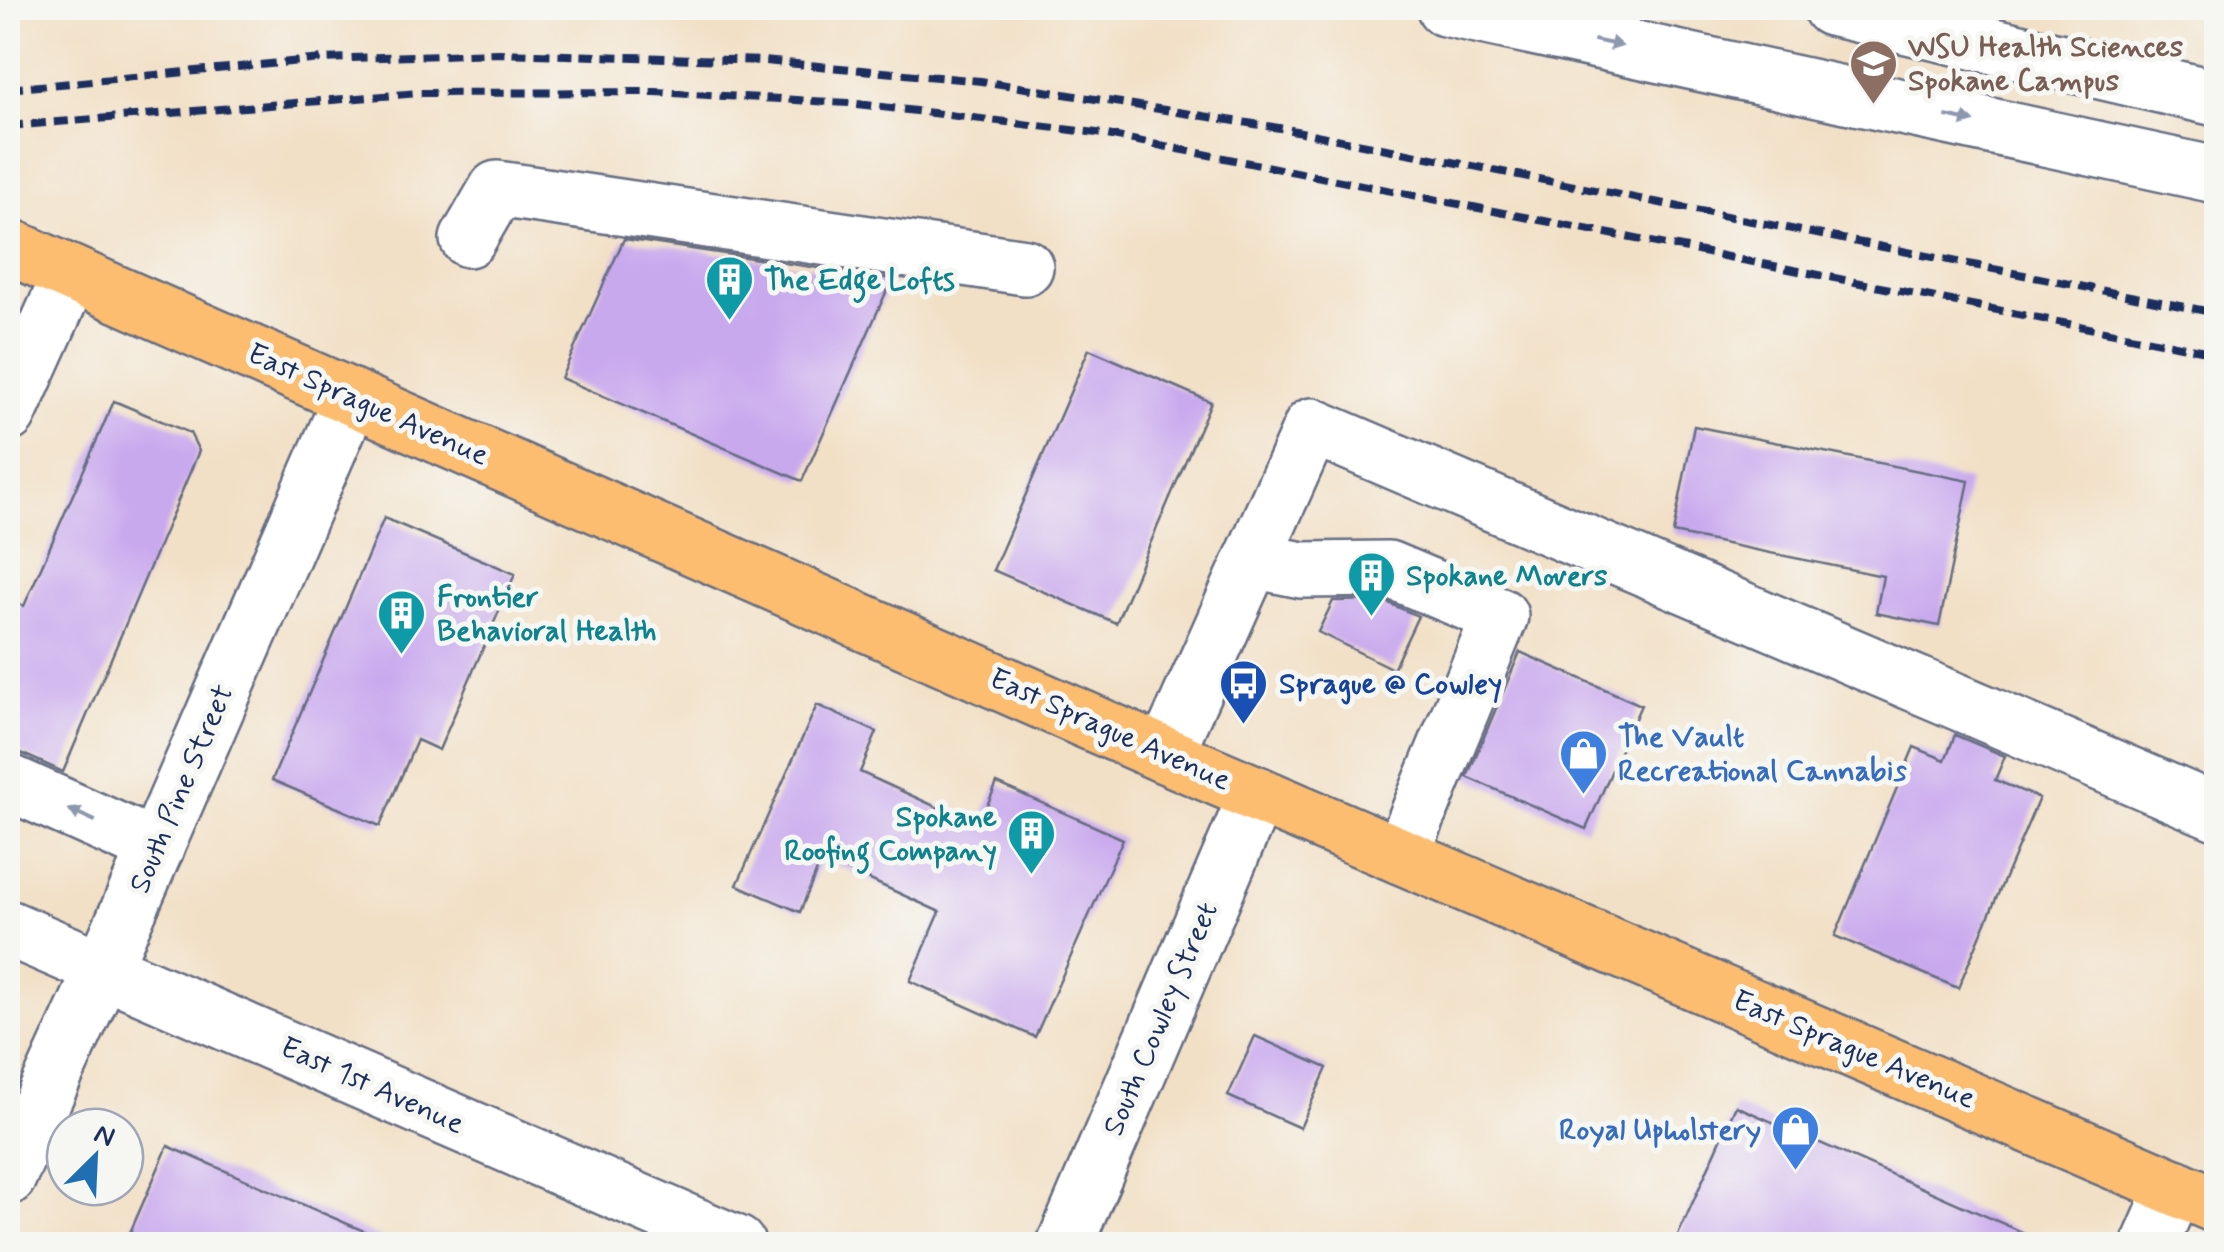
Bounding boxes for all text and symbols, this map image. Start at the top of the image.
place label: WSU Health Sciences Spokane Campus [1907,28,2184,101]
one-way arrow [1593,36,1624,51]
school or university icon: WSU Health Sciences Spokane Campus [1847,38,1899,106]
one-way arrow [1945,112,1976,128]
building icon: The Edge Lofts [703,254,755,322]
place label: The Edge Lofts [764,261,955,304]
street label: East Sprague Avenue [241,334,495,476]
building icon: Spokane Movers [1345,550,1397,618]
place label: Spokane Movers [1406,557,1608,596]
place label: Frontier Behavioral Health [437,578,656,651]
building icon: Frontier Behavioral Health [376,588,428,656]
bus stop icon: Sprague @ Cowley [1218,658,1270,726]
street label: East Sprague Avenue [983,659,1237,801]
place label: Sprague @ Cowley [1279,665,1502,705]
street label: South Pine Street [121,679,243,899]
place label: The Vault Recreational Cannabis [1618,718,1907,791]
shop icon: The Vault Recreational Cannabis [1557,728,1609,796]
place label: Spokane Roofing Company [784,798,997,875]
one-way arrow [67,807,97,823]
building icon: Spokane Roofing Company [1006,808,1058,876]
street label: South Cowley Street [1094,896,1228,1142]
street label: East Sprague Avenue [1727,981,1981,1119]
street label: East 1st Avenue [274,1028,470,1144]
shop icon: Royal Upholstery [1770,1104,1822,1172]
north arrow [45,1107,145,1207]
place label: Royal Upholstery [1559,1111,1761,1150]
text: N [88,1116,120,1157]

